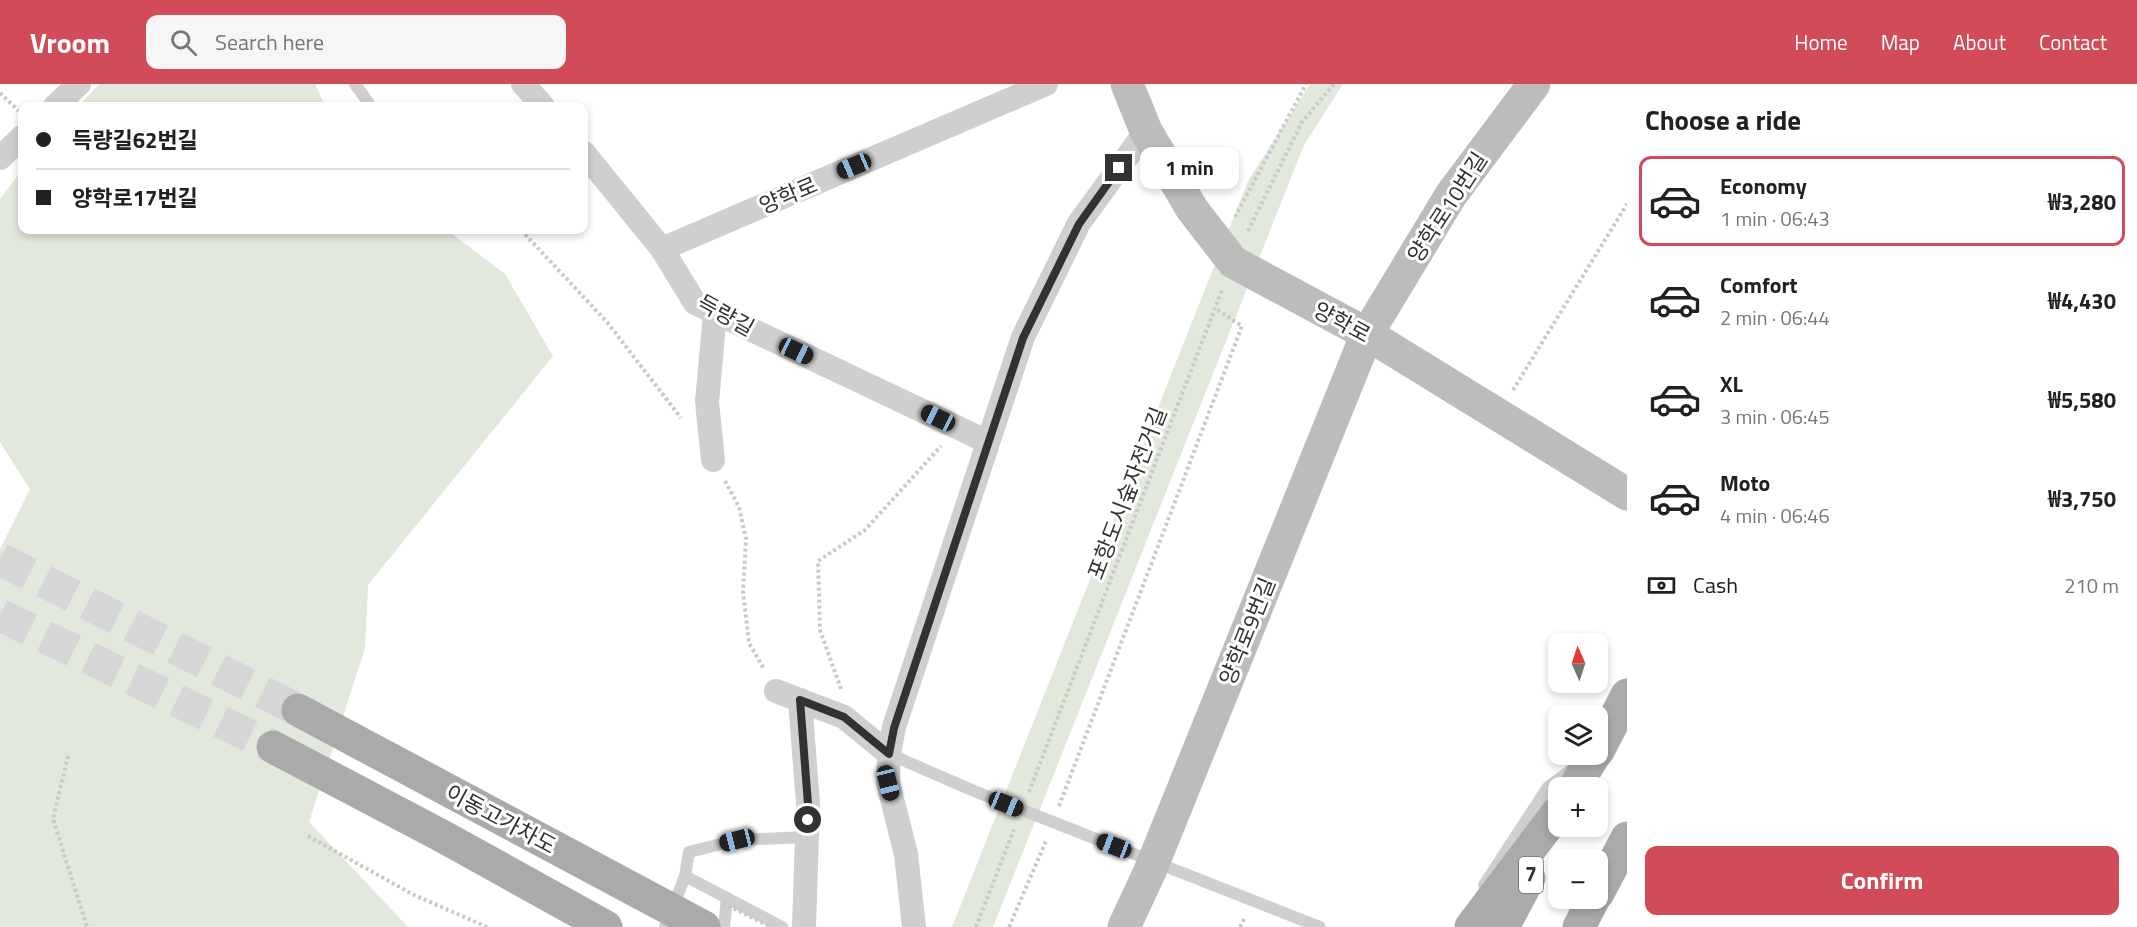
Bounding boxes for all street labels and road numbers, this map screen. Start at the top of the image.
street label: 양학로10번길 [1398,145,1496,269]
street label: 양학로 [753,167,823,223]
street label: 득량길 [691,285,761,345]
street label: 양학로 [1307,293,1377,351]
street label: 포항도시숲자전거길 [1078,402,1176,584]
street label: 양학로9번길 [1210,572,1284,690]
street label: 이동고가차도 [439,775,563,863]
road number: 7 [1519,857,1543,893]

